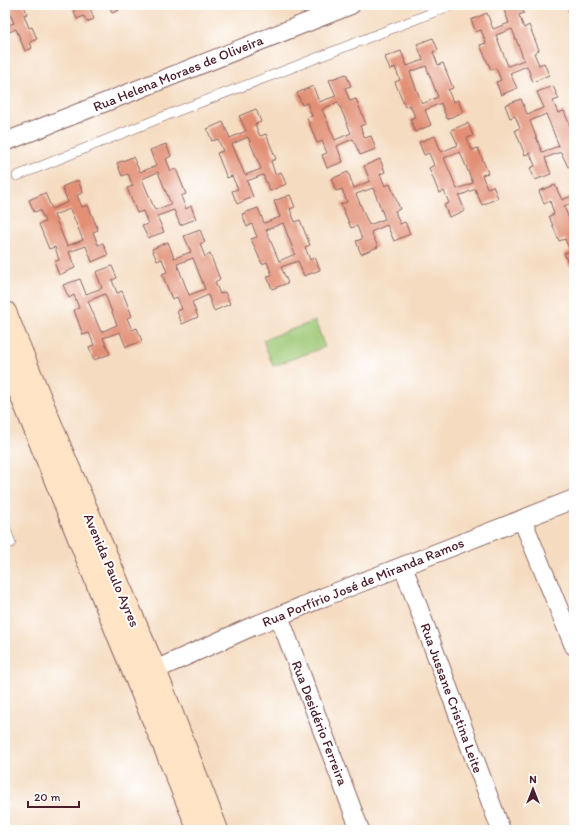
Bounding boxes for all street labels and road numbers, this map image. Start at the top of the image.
street label: Rua Helena Moraes de Oliveira [91,31,266,115]
street label: Avenida Paulo Ayres [80,511,143,630]
street label: Rua Porfírio José de Miranda Ramos [260,534,467,631]
street label: Rua Jussane Cristina Leite [416,621,487,776]
street label: Rua Desidério Ferreira [288,658,351,789]

